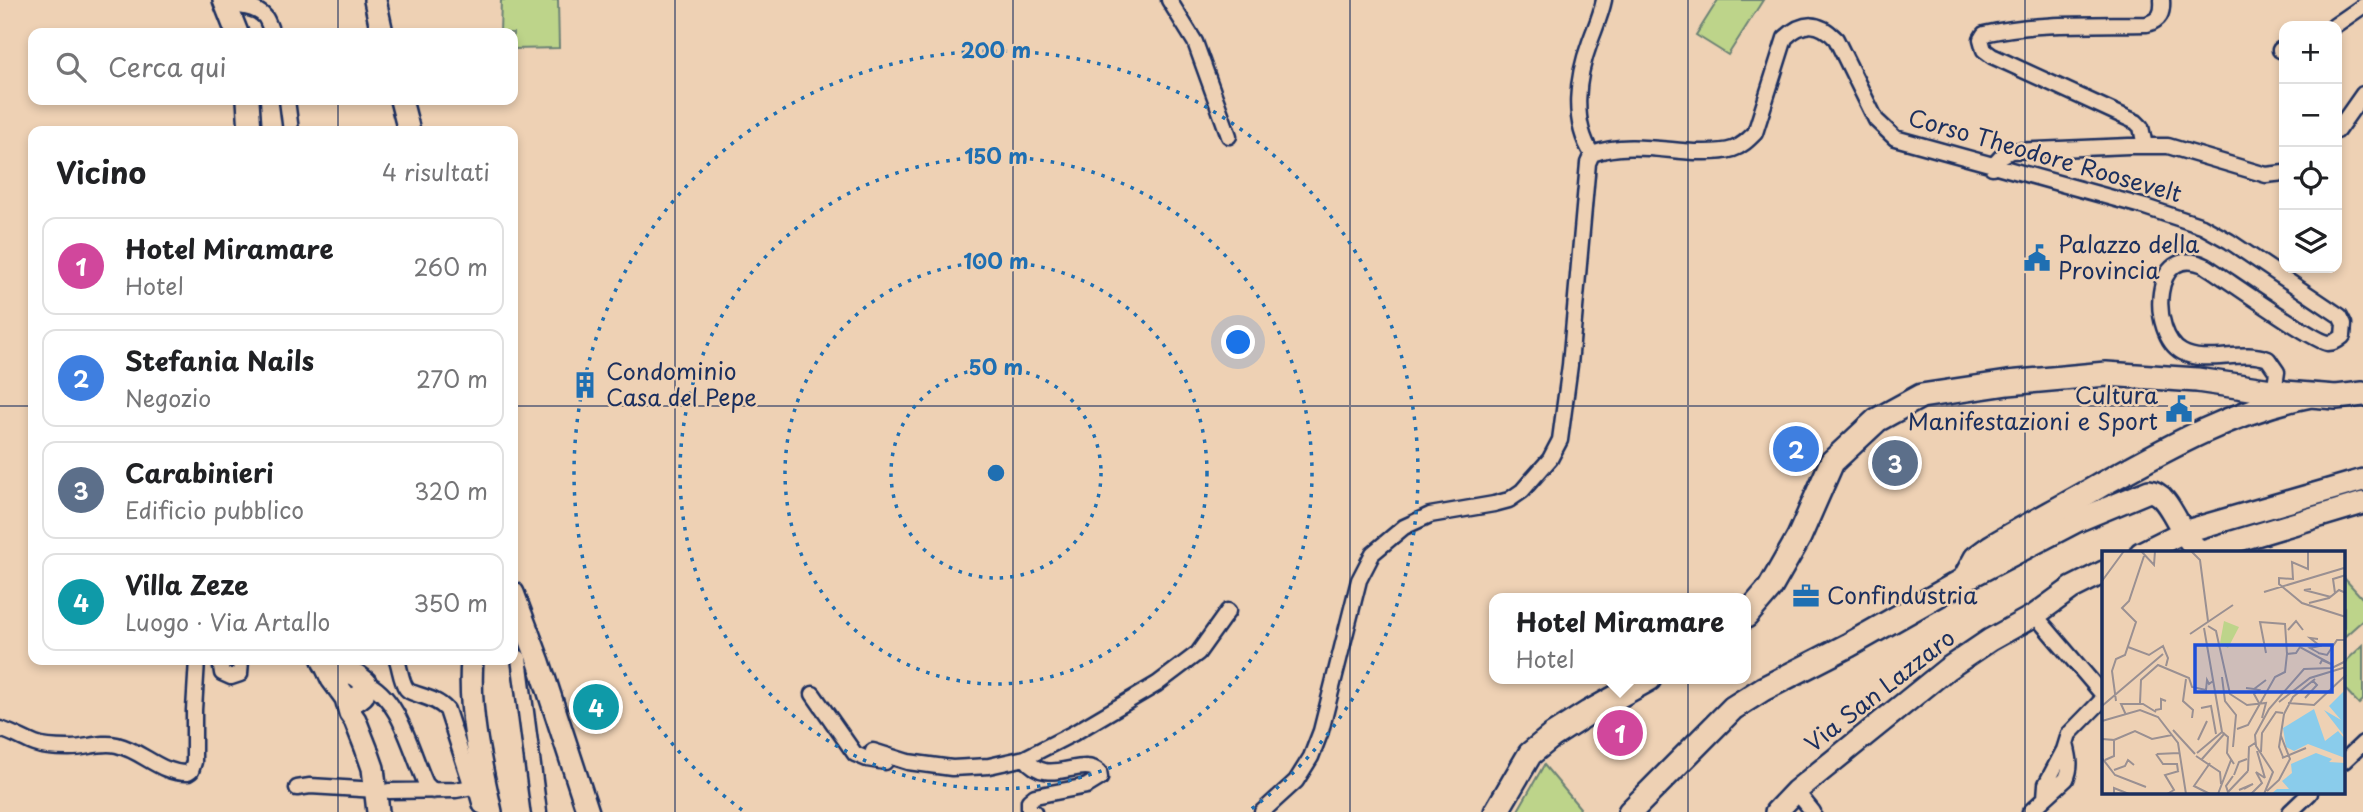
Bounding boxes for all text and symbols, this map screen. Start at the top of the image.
map controls [2279,21,2342,273]
button: + [2279,21,2342,84]
search box [28,28,518,105]
text: 200 m [961,33,1031,65]
text: Cerca qui [108,47,227,86]
icon: search [52,48,90,86]
button: − [2279,84,2342,147]
street label: Corso Theodore Roosevelt [1905,99,2186,210]
text: 150 m [964,139,1028,171]
button: locate [2279,147,2342,210]
text: Vicino [56,149,146,194]
text: 4 risultati [382,154,490,189]
button: layers [2279,210,2342,273]
place label: Palazzo della Provincia [2058,226,2200,287]
text: Hotel Miramare [125,229,334,268]
public building icon: Palazzo della Provincia [2022,243,2052,273]
text: 100 m [963,244,1029,276]
text: 1 [76,249,87,284]
text: 260 m [413,249,488,284]
text: Hotel [125,268,184,303]
your location [1221,325,1255,359]
text: Stefania Nails [125,341,314,380]
text: 50 m [969,350,1023,382]
place label: Condominio Casa del Pepe [606,353,757,414]
text: 2 [73,361,89,396]
text: 270 m [416,361,488,396]
building icon: Condominio Casa del Pepe [570,370,600,400]
place label: Cultura Manifestazioni e Sport [1908,377,2158,438]
text: Negozio [125,380,211,415]
public building icon: Cultura Manifestazioni e Sport [2164,394,2194,424]
pin: 2 [1773,423,1819,475]
pin: 3 [1872,437,1918,489]
text: Carabinieri [125,453,274,492]
centre of rings [984,461,1008,485]
text: 3 [73,473,89,508]
text: 320 m [414,473,488,508]
text: Edificio pubblico [125,492,304,527]
inset map [2102,551,2346,794]
text: Villa Zeze [125,565,249,604]
place label: Confindustria [1827,577,1978,612]
office icon: Confindustria [1791,581,1821,611]
text: 4 [73,585,89,620]
text: 350 m [413,585,488,620]
popup [1489,593,1751,684]
text: Hotel Miramare [1516,602,1724,641]
text: Luogo · Via Artallo [125,604,330,639]
street label: Via San Lazzaro [1796,620,1962,760]
text: Hotel [1516,641,1574,676]
pin: 4 [573,681,619,733]
pin: 1 [1597,707,1643,759]

